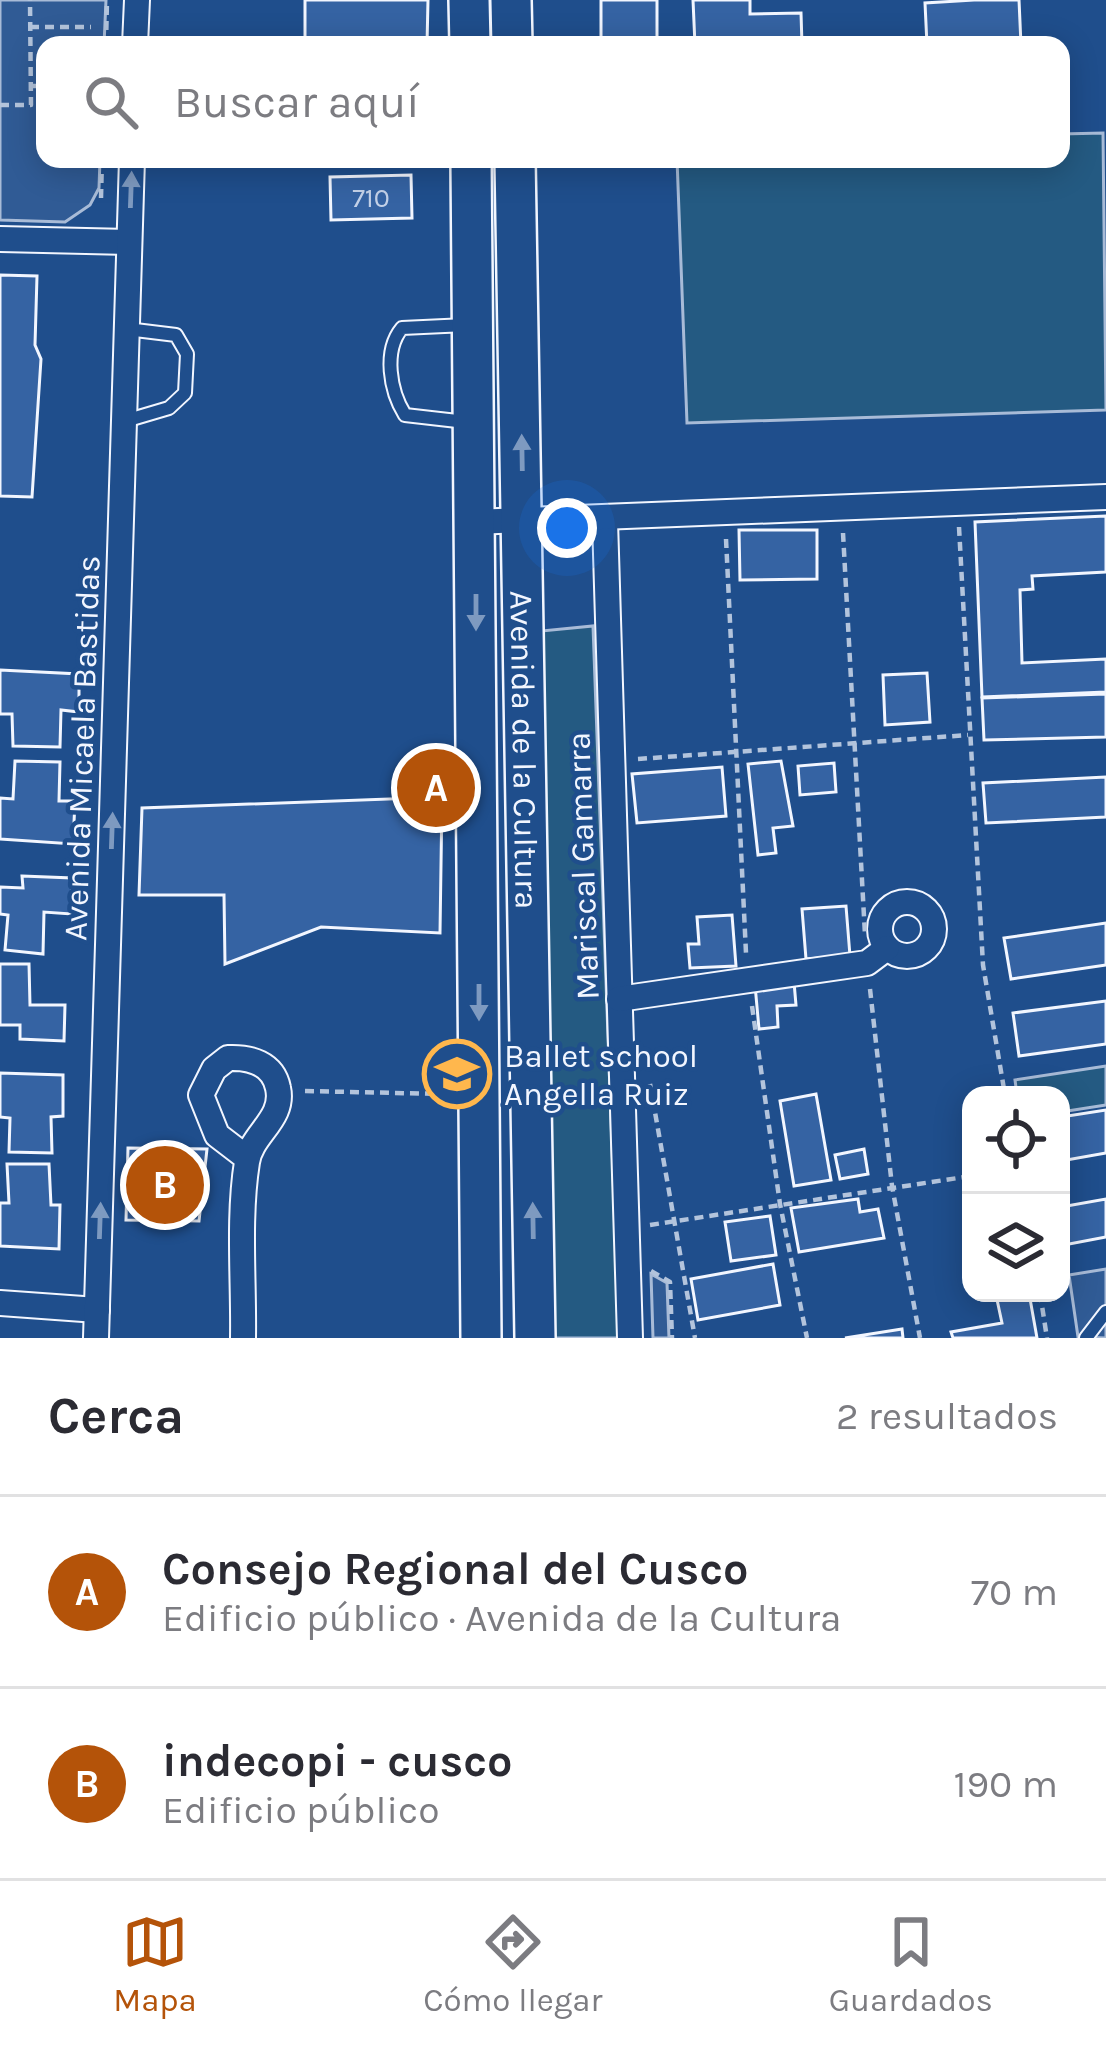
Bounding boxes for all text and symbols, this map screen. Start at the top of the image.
search box [36,36,1070,168]
icon: search [78,69,144,135]
text: Buscar aquí [174,76,420,128]
one-way arrow [122,170,141,208]
house number: 710 [352,182,390,214]
one-way arrow [512,433,531,471]
your location [537,498,597,558]
street label: Avenida Micaela Bastidas [56,555,108,941]
street label: Avenida de la Cultura [502,590,546,910]
one-way arrow [466,594,485,632]
street label: Mariscal Gamarra [559,731,607,1001]
pin: A [397,743,475,833]
one-way arrow [102,811,121,849]
one-way arrow [469,984,488,1022]
place label: Ballet school Angella Ruiz [504,1037,698,1113]
school or university icon: Ballet school Angella Ruiz [422,1039,492,1109]
map controls [962,1086,1070,1302]
button: locate [962,1086,1070,1194]
pin: B [126,1140,204,1230]
button: layers [962,1194,1070,1302]
one-way arrow [90,1201,109,1239]
one-way arrow [524,1201,543,1239]
text: Cerca [48,1386,184,1446]
text: 2 resultados [836,1393,1058,1439]
text: Consejo Regional del Cusco [162,1543,749,1595]
text: A [75,1569,99,1615]
text: 70 m [971,1569,1058,1615]
text: Edificio público · Avenida de la Cultura [162,1595,841,1641]
text: indecopi - cusco [162,1735,512,1787]
text: B [74,1761,100,1807]
text: 190 m [954,1761,1058,1807]
text: Edificio público [162,1787,439,1833]
tab: Mapa [113,1909,197,2019]
tab: Cómo llegar [423,1909,602,2019]
tab: Guardados [829,1909,993,2019]

